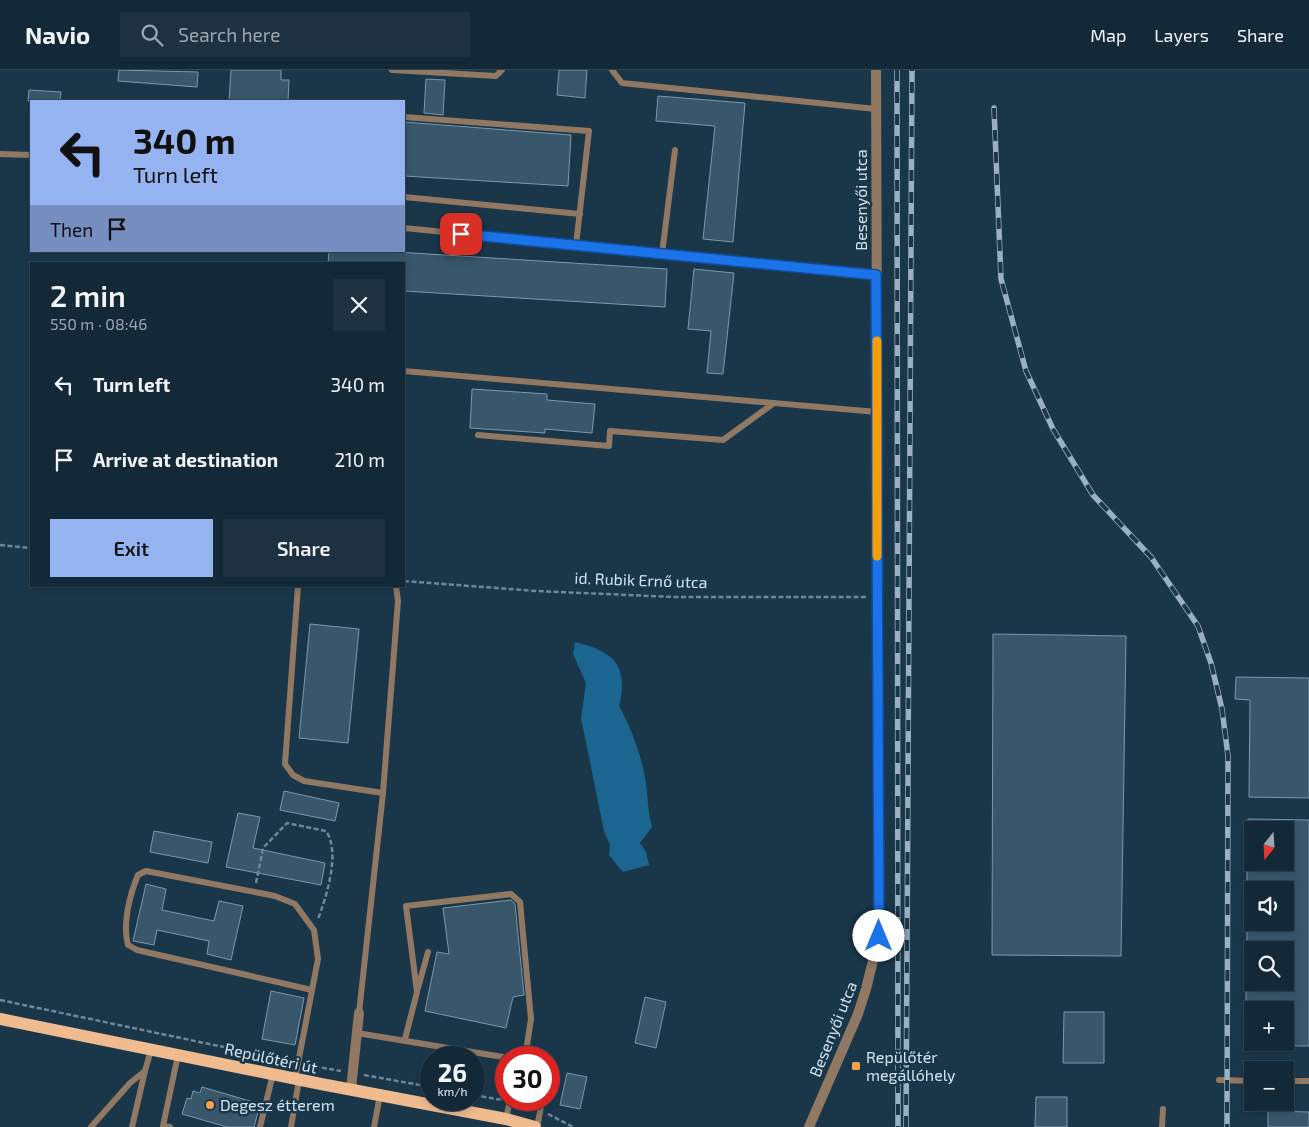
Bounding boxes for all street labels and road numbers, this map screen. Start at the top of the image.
street label: Besenyői utca [851,149,870,251]
street label: id. Rubik Ernő utca [574,568,708,591]
street label: Besenyői utca [805,978,860,1079]
street label: Repülőtéri út [223,1038,319,1077]

